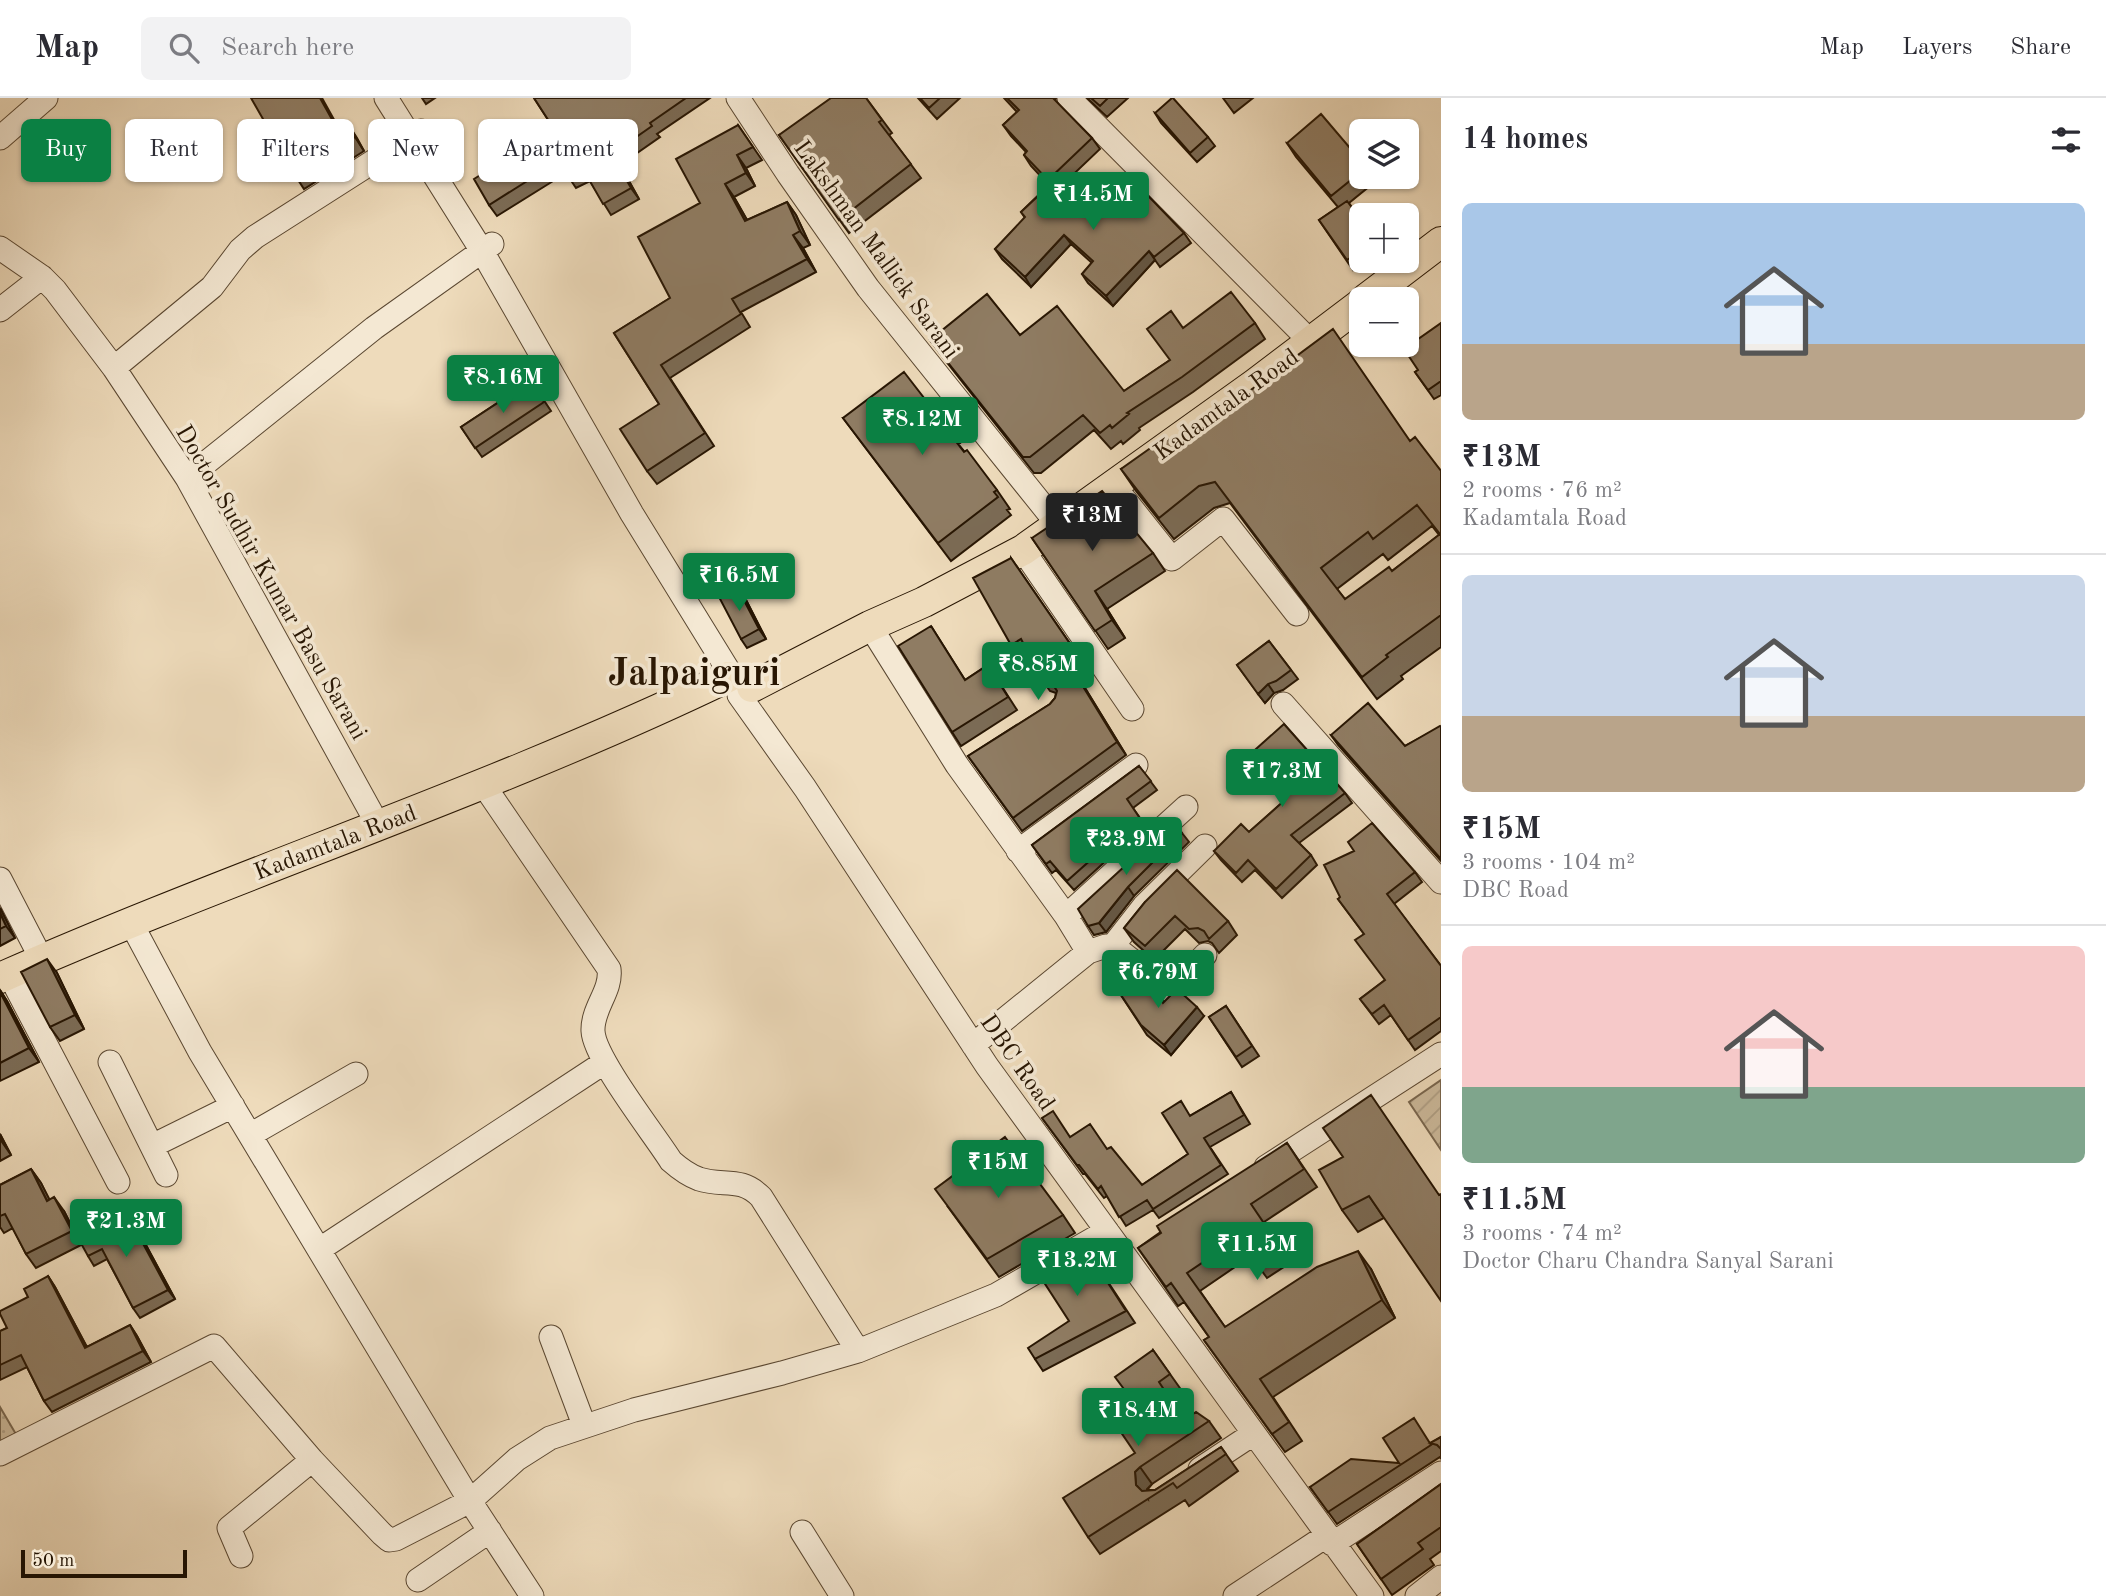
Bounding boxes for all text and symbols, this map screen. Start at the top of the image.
search box [141,17,631,80]
icon: search [165,29,203,67]
text: Map [35,32,99,65]
text: Search here [221,35,354,61]
text: Map [1820,36,1864,60]
text: Layers [1902,36,1972,60]
text: Share [2010,36,2071,60]
chip: Buy [21,119,111,182]
chip: Rent [125,119,223,182]
chip: Filters [237,119,354,182]
chip: New [368,119,464,182]
chip: Apartment [478,119,638,182]
map controls [1349,119,1419,357]
button: layers [1349,119,1419,189]
icon: filters [2047,121,2085,159]
text: 14 homes [1462,125,1588,155]
street label: Lakshman Mallick Sarani [788,137,963,364]
pin: ₹14.5M [1036,172,1150,232]
text: ₹14.5M [1053,183,1133,206]
button: + [1349,203,1419,273]
icon: home [1711,248,1837,374]
button: − [1349,287,1419,357]
street label: Kadamtala Road [1150,345,1304,466]
pin: ₹8.16M [446,356,560,415]
text: ₹8.16M [463,366,543,389]
pin: ₹8.12M [865,398,979,457]
text: ₹8.12M [882,408,962,431]
street label: Doctor Sudhir Kumar Basu Sarani [170,422,370,744]
text: ₹13M [1462,443,1541,473]
text: 2 rooms · 76 m² [1462,479,1622,502]
pin: ₹13M [1051,494,1133,553]
text: ₹13M [1062,504,1122,527]
text: Kadamtala Road [1462,507,1627,530]
pin: ₹16.5M [682,554,796,613]
text: ₹16.5M [699,564,779,587]
icon: home [1711,620,1837,746]
pin: ₹8.85M [981,642,1095,702]
text: ₹8.85M [998,653,1078,676]
district label: Jalpaiguri [608,656,780,694]
pin: ₹17.3M [1225,750,1339,809]
text: ₹17.3M [1242,760,1322,783]
street label: Kadamtala Road [251,802,420,886]
text: ₹15M [1462,815,1541,845]
pin: ₹23.9M [1069,818,1183,877]
text: ₹23.9M [1086,828,1166,851]
text: 3 rooms · 104 m² [1462,851,1635,874]
text: DBC Road [1462,879,1569,902]
pin: ₹6.79M [1101,950,1215,1010]
text: ₹6.79M [1118,961,1198,984]
icon: home [1711,991,1837,1117]
street label: DBC Road [975,1011,1058,1116]
pin: ₹15M [957,1140,1039,1200]
text: ₹15M [968,1151,1028,1174]
text: ₹11.5M [1462,1186,1566,1216]
pin: ₹21.3M [69,1200,183,1259]
text: ₹21.3M [86,1210,166,1233]
pin: ₹11.5M [1200,1222,1314,1282]
text: 3 rooms · 74 m² [1462,1222,1622,1245]
text: ₹11.5M [1217,1233,1297,1256]
pin: ₹13.2M [1020,1238,1134,1298]
text: ₹13.2M [1037,1249,1117,1272]
text: Doctor Charu Chandra Sanyal Sarani [1462,1250,1834,1273]
pin: ₹18.4M [1081,1388,1195,1448]
text: ₹18.4M [1098,1399,1178,1422]
scale bar [21,1547,187,1579]
text: 50 m [32,1552,74,1571]

